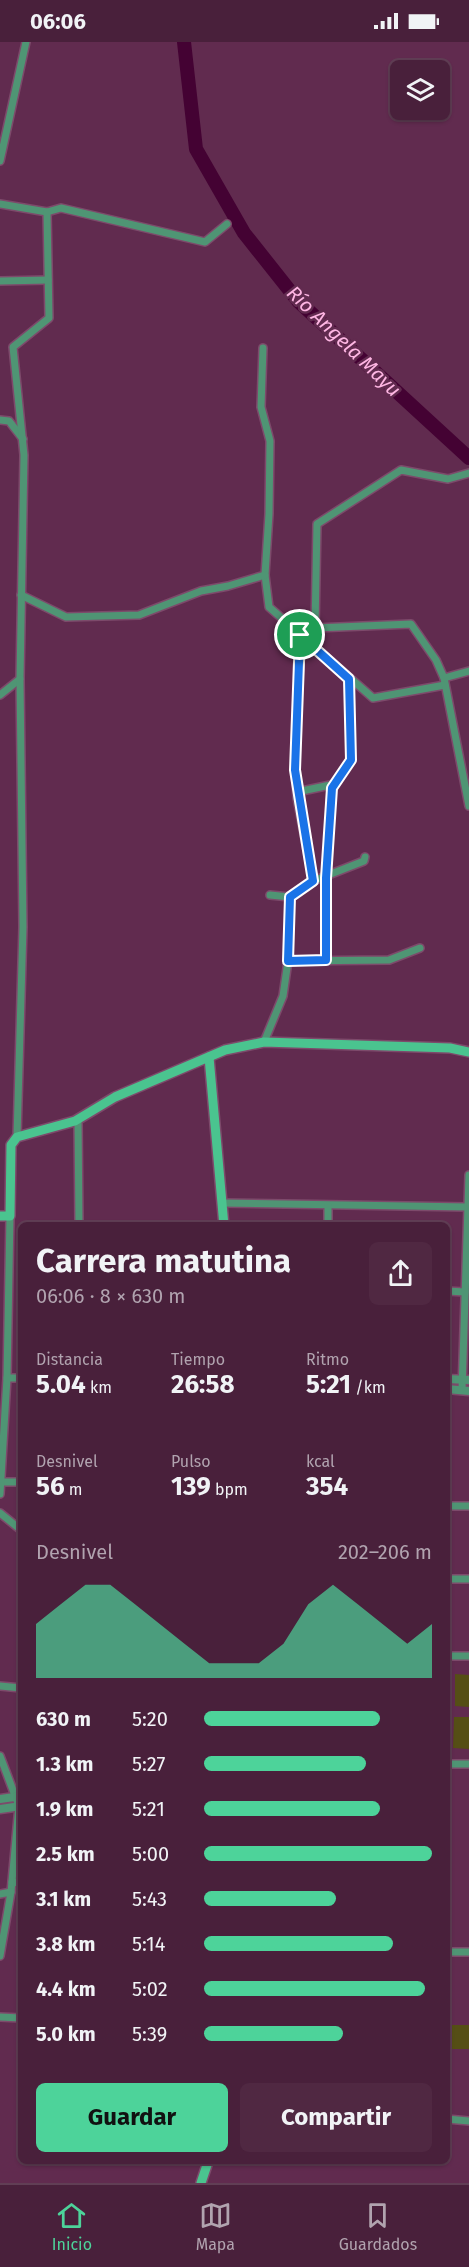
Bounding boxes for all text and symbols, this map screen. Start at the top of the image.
text: 06:06 [30,8,86,35]
map controls [390,60,450,120]
button: layers [390,60,450,120]
water label: Río Angela Mayu [282,280,406,402]
pin [274,609,325,660]
icon: arrive [283,618,316,651]
text: Carrera matutina [36,1241,291,1281]
button: share [369,1242,432,1305]
text: 06:06 · 8 × 630 m [36,1284,186,1308]
text: Distancia [36,1350,103,1369]
text: Tiempo [171,1350,225,1369]
text: Ritmo [306,1350,349,1369]
text: 5.04 [36,1369,86,1400]
text: 26:58 [171,1369,235,1400]
text: 5:21 [306,1369,351,1400]
text: km [86,1378,112,1397]
text: /km [351,1378,386,1397]
text: Desnivel [36,1452,98,1471]
text: Pulso [171,1452,211,1471]
text: kcal [306,1452,335,1471]
text: 56 [36,1471,65,1502]
text: 139 [171,1471,211,1502]
text: 354 [306,1471,348,1502]
text: m [65,1480,83,1499]
text: bpm [211,1480,248,1499]
text: Desnivel [36,1540,113,1564]
text: 202–206 m [338,1540,432,1564]
text: 630 m [36,1707,91,1731]
text: 5:20 [132,1707,168,1731]
text: 1.3 km [36,1752,93,1776]
text: 5:27 [132,1752,165,1776]
text: 1.9 km [36,1797,94,1821]
text: 5:21 [132,1797,165,1821]
text: 2.5 km [36,1842,95,1866]
text: 5:00 [132,1842,169,1866]
text: 3.1 km [36,1887,91,1911]
text: 5:43 [132,1887,167,1911]
text: 3.8 km [36,1932,96,1956]
text: 5:14 [132,1932,165,1956]
text: 4.4 km [36,1977,96,2001]
text: 5:02 [132,1977,168,2001]
text: 5.0 km [36,2022,96,2046]
text: 5:39 [132,2022,167,2046]
button: Guardar [36,2083,228,2152]
button: Compartir [240,2083,432,2152]
tab: Inicio [52,2199,92,2254]
tab: Mapa [196,2199,235,2254]
tab: Guardados [339,2199,417,2254]

